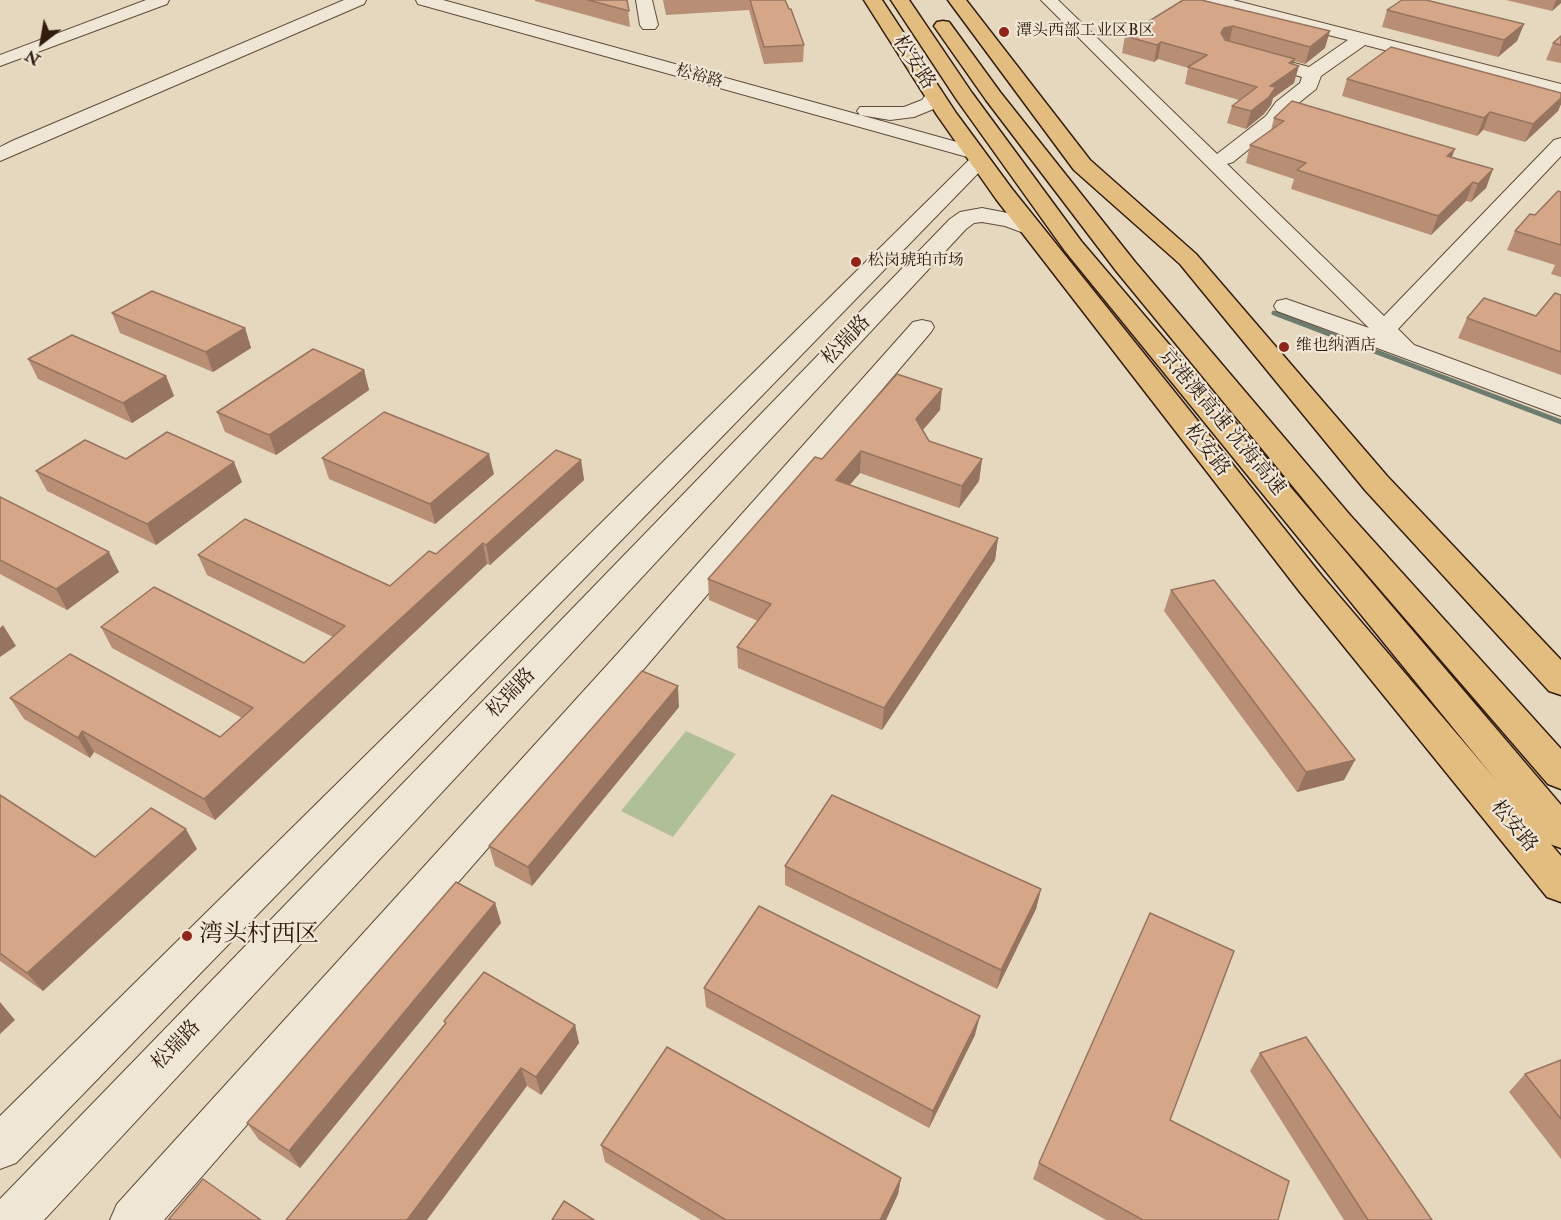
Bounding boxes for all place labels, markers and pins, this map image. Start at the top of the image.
place label: 潭头西部工业区B区 [1016,22,1154,42]
marker: 潭头西部工业区B区 [997,25,1011,39]
place label: 松岗琥珀市场 [868,252,964,272]
marker: 松岗琥珀市场 [849,255,863,269]
place label: 维也纳酒店 [1296,337,1376,357]
marker: 维也纳酒店 [1277,340,1291,354]
place label: 湾头村西区 [199,922,319,950]
marker: 湾头村西区 [180,929,194,943]

